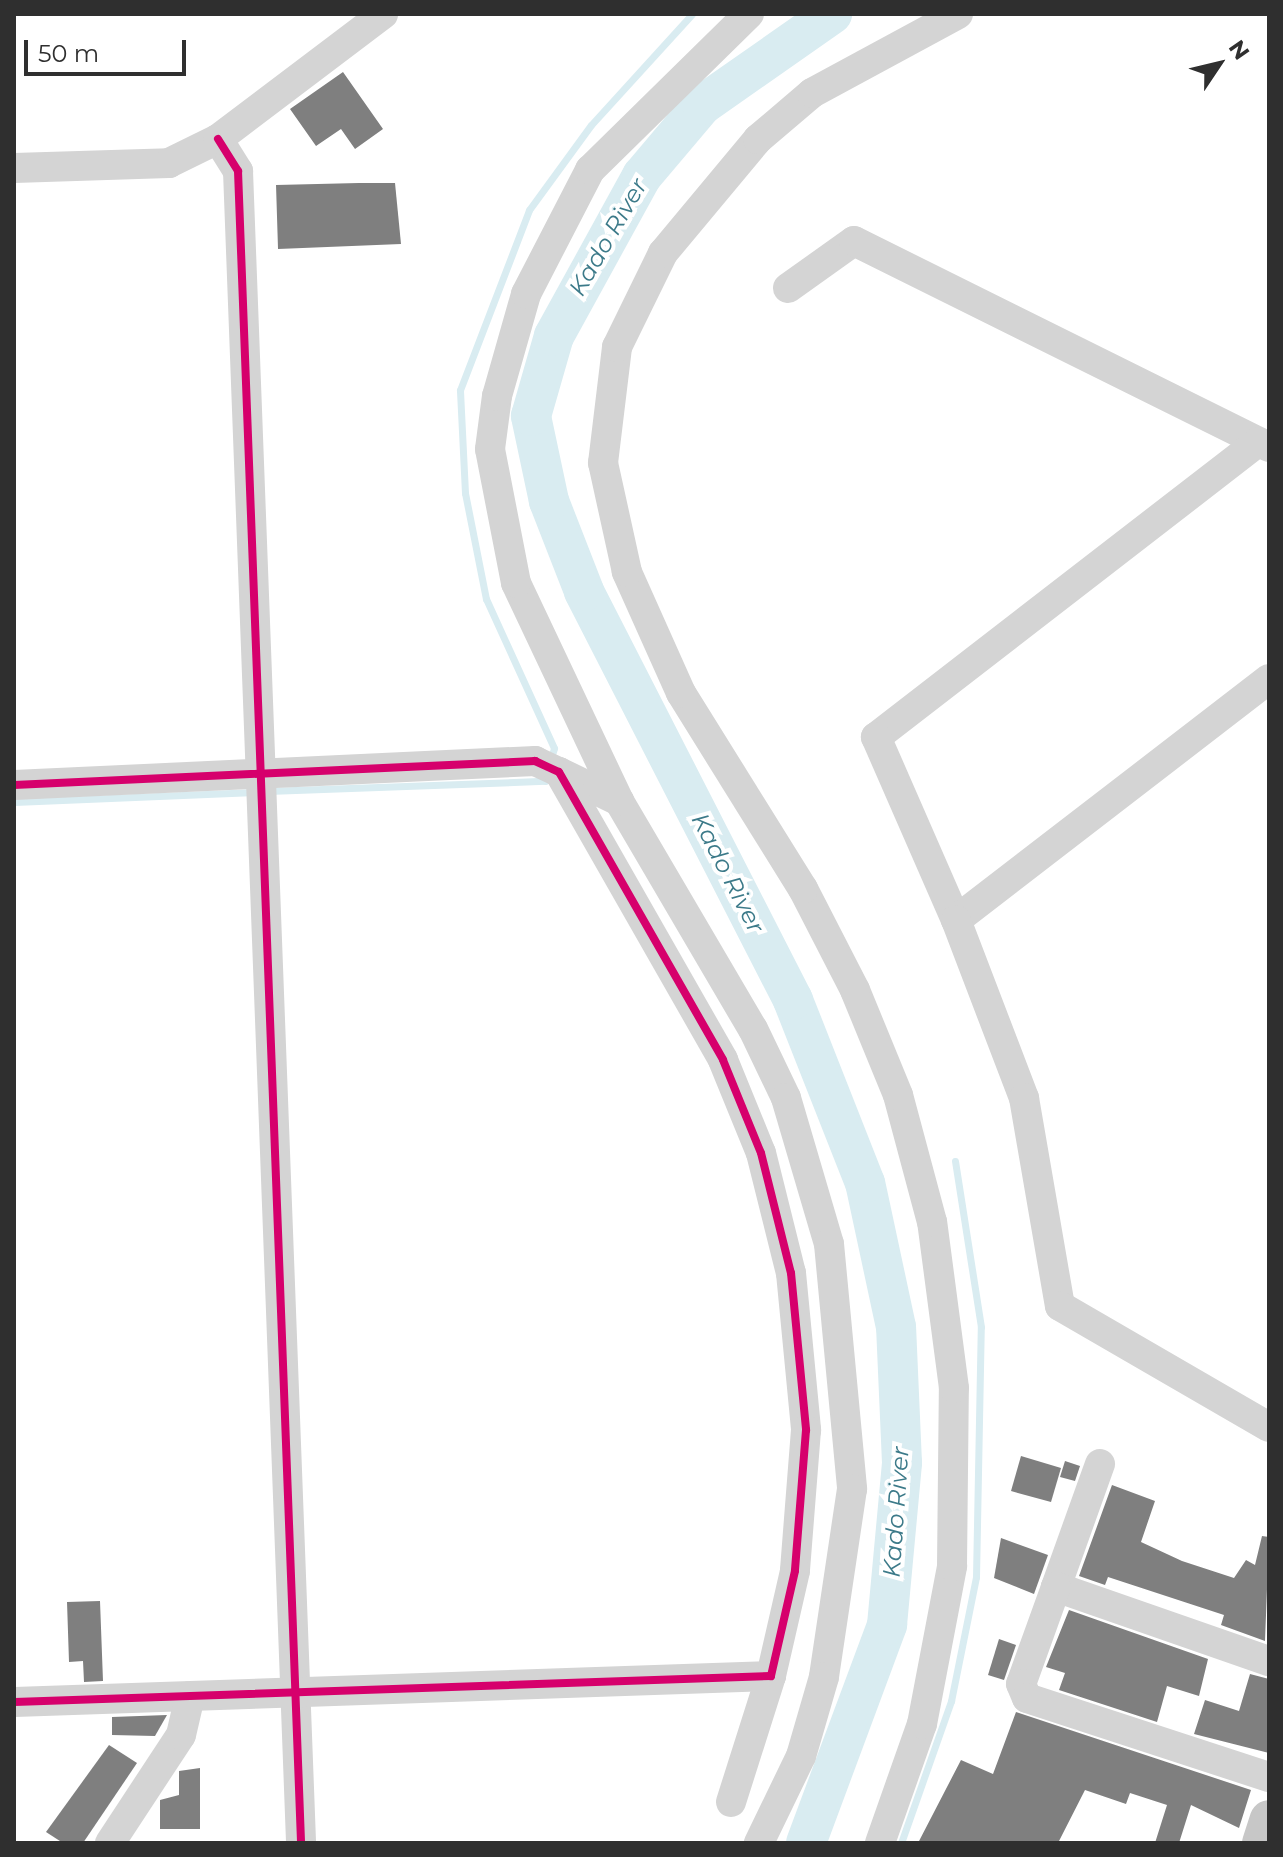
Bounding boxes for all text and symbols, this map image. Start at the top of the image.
scale bar [28,24,190,74]
north arrow [1179,24,1259,104]
text: N [1223,35,1255,65]
text: 50 m [38,39,99,68]
water label: Kado River [563,173,653,301]
water label: Kado River [685,808,771,938]
water label: Kado River [877,1446,915,1578]

